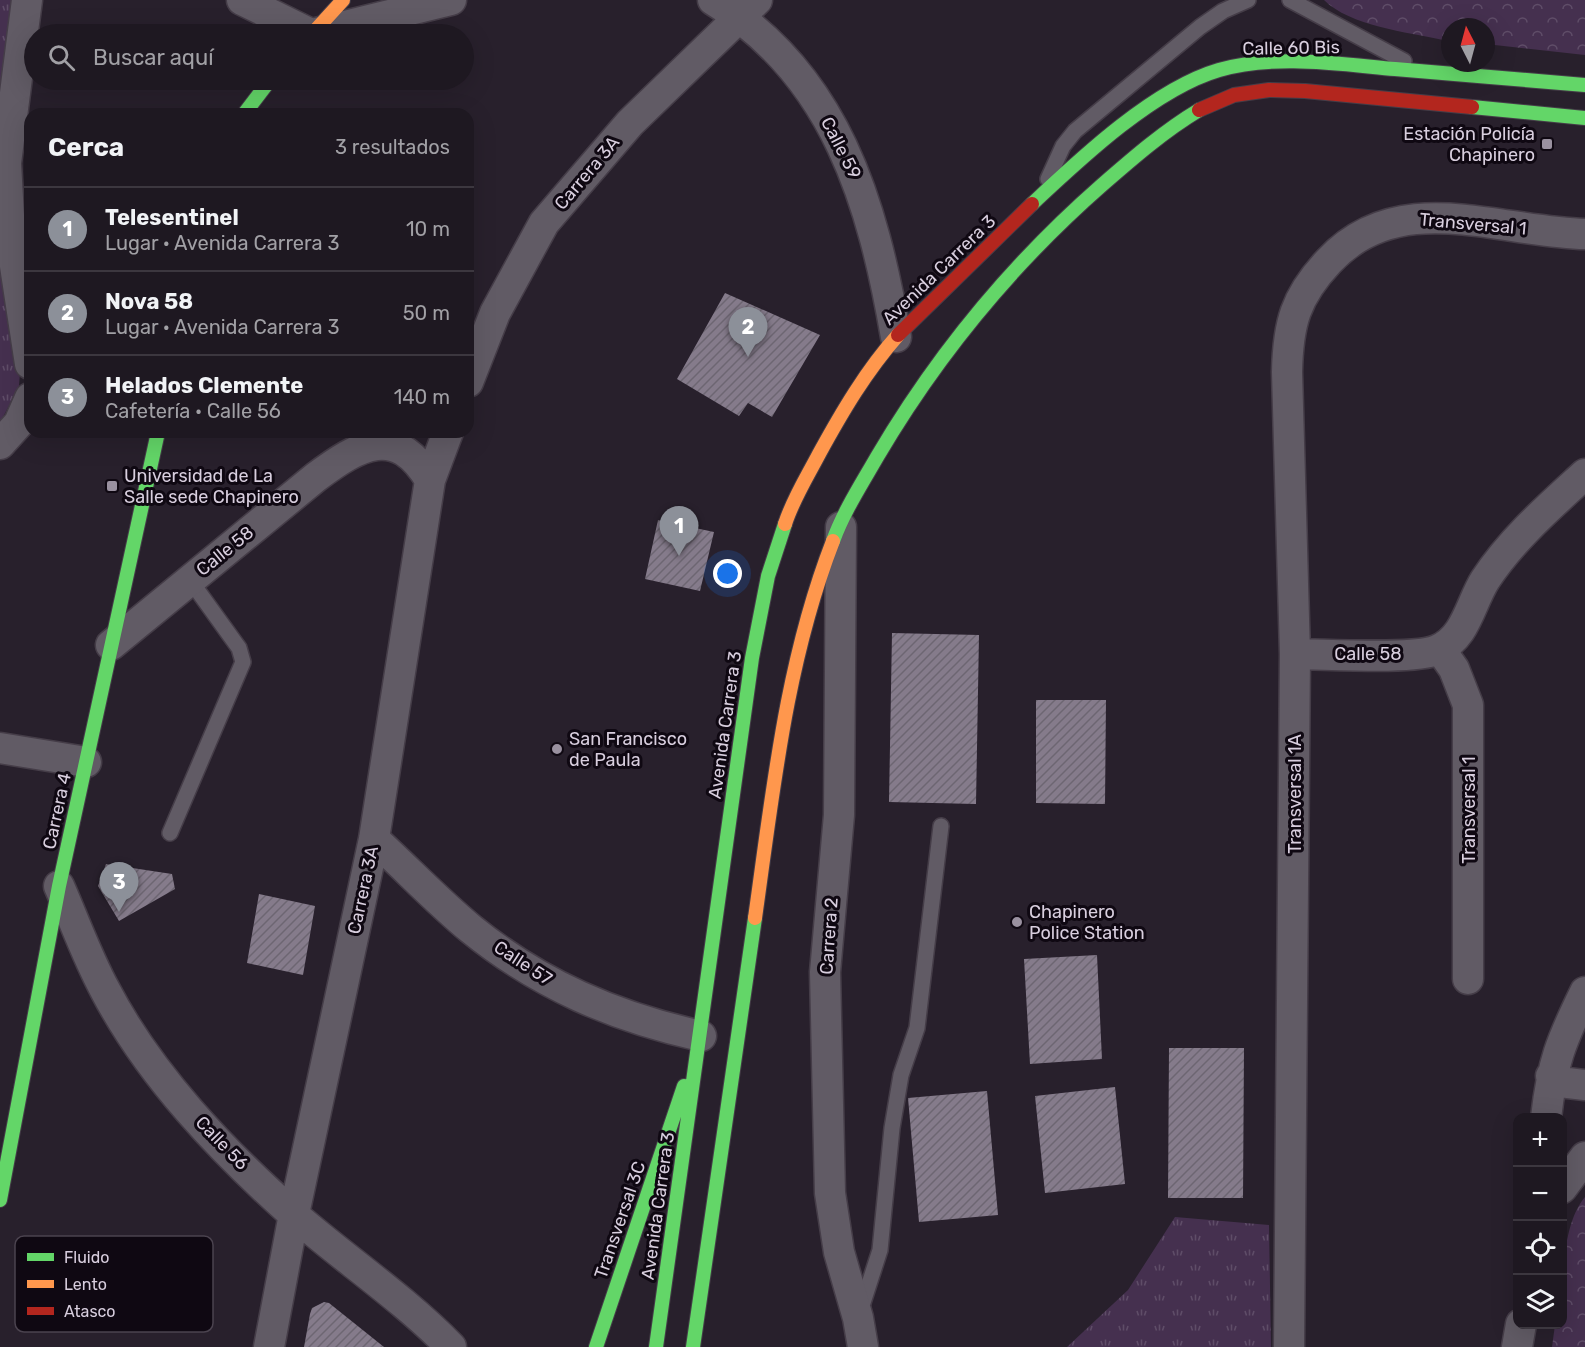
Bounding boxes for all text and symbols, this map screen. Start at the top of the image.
north arrow [1441,18,1495,72]
search box [24,24,474,90]
street label: Calle 60 Bis [1242,36,1340,60]
icon: search [45,41,78,74]
text: Buscar aquí [93,44,214,71]
street label: Calle 59 [816,113,866,183]
place label: Estación Policía Chapinero [1403,123,1535,166]
text: Cerca [48,132,124,163]
street label: Carrera 3A [550,132,624,214]
text: 3 resultados [335,135,450,159]
marker: Estación Policía Chapinero [1540,137,1554,151]
text: Telesentinel [105,204,239,231]
street label: Transversal 1 [1418,208,1528,240]
street label: Avenida Carrera 3 [878,210,1000,330]
text: 1 [63,217,72,241]
text: 10 m [406,217,450,241]
text: Lugar · Avenida Carrera 3 [105,231,339,255]
text: Nova 58 [105,288,193,315]
text: 2 [61,301,74,325]
text: 50 m [403,301,450,325]
pin: 2 [728,308,768,357]
text: Lugar · Avenida Carrera 3 [105,315,339,339]
text: Helados Clemente [105,372,303,399]
text: 3 [61,385,74,409]
text: 140 m [394,385,450,409]
text: Cafetería · Calle 56 [105,399,281,423]
place label: Universidad de La Salle sede Chapinero [124,465,299,508]
marker: Universidad de La Salle sede Chapinero [105,479,119,493]
pin: 1 [660,506,698,556]
street label: Calle 58 [192,521,258,581]
your location [713,559,742,588]
street label: Calle 58 [1334,643,1402,665]
street label: Avenida Carrera 3 [704,650,746,800]
place label: San Francisco de Paula [569,728,687,771]
street label: Transversal 1A [1284,734,1306,854]
marker: San Francisco de Paula [550,742,564,756]
street label: Transversal 1 [1458,756,1480,864]
street label: Carrera 4 [38,771,76,851]
street label: Carrera 3A [343,844,383,936]
pin: 3 [100,862,138,912]
street label: Carrera 2 [815,897,843,975]
place label: Chapinero Police Station [1029,901,1145,944]
marker: Chapinero Police Station [1010,915,1024,929]
street label: Calle 57 [490,936,556,990]
street label: Calle 56 [191,1111,253,1175]
map controls [1513,1113,1567,1329]
button: + [1513,1113,1567,1167]
street label: Avenida Carrera 3 [637,1131,679,1281]
street label: Transversal 3C [590,1158,650,1282]
button: − [1513,1167,1567,1221]
button: locate [1513,1221,1567,1275]
legend [15,1236,213,1332]
text: Fluido [64,1248,109,1267]
text: Lento [64,1275,107,1294]
button: layers [1513,1275,1567,1329]
text: Atasco [64,1302,116,1321]

